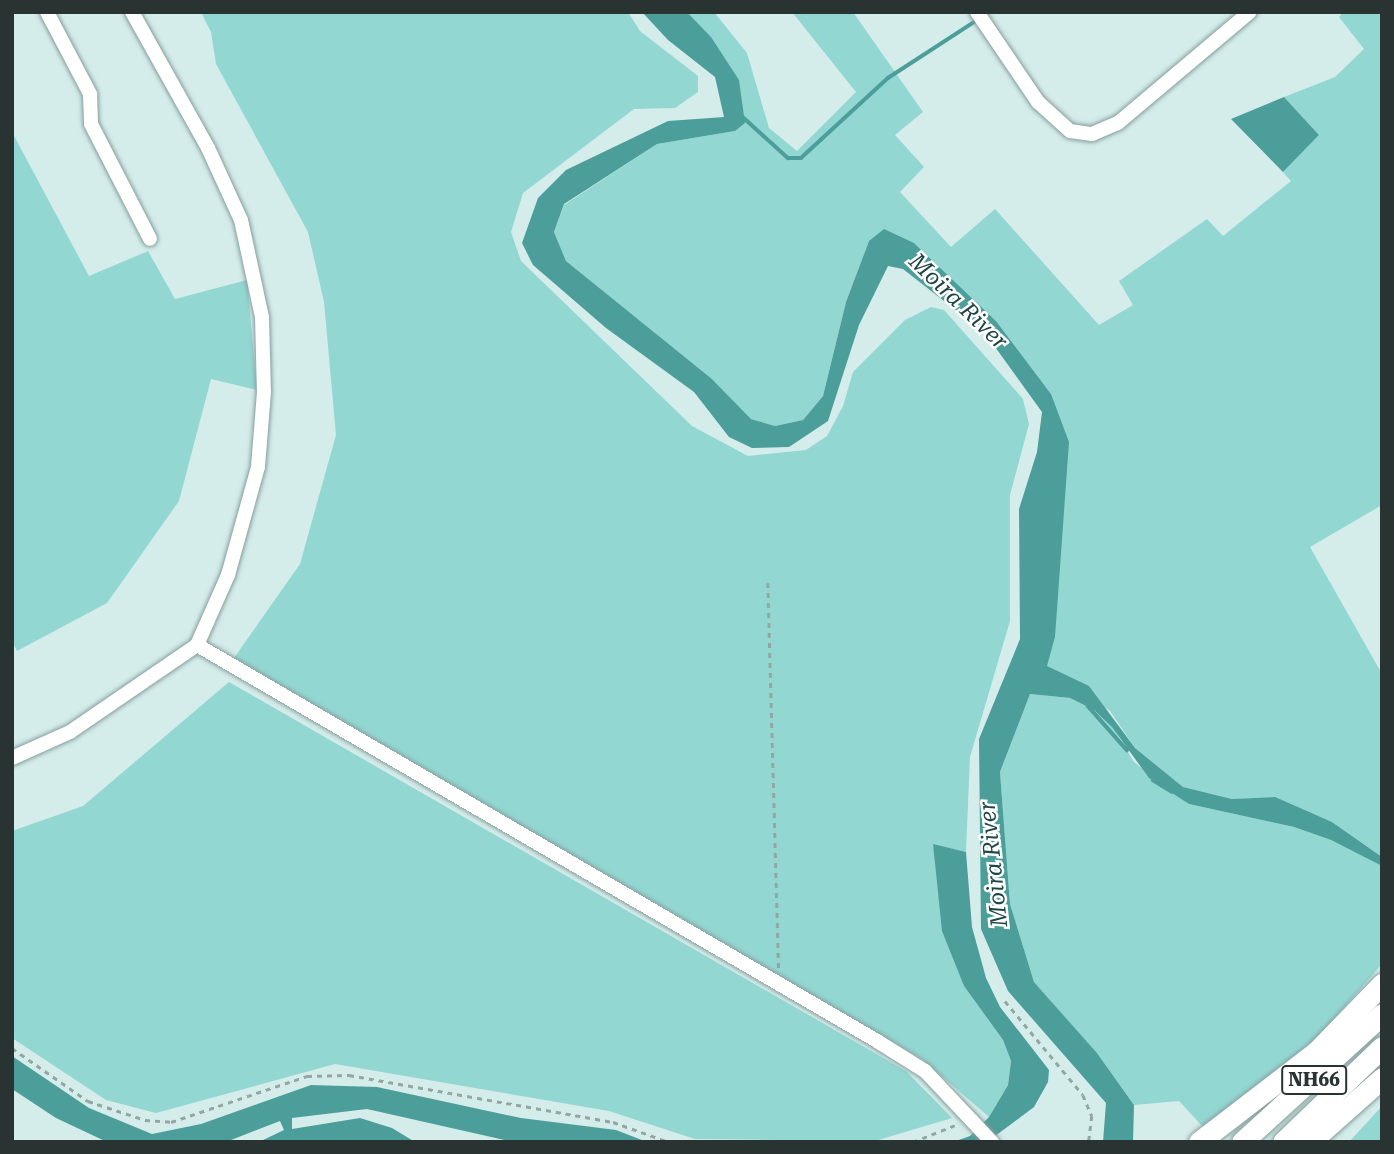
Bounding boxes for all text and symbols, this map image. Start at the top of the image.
water label: Moira River [903,248,1013,356]
water label: Moira River [974,800,1014,928]
road number: NH66 [1281,1064,1347,1096]

